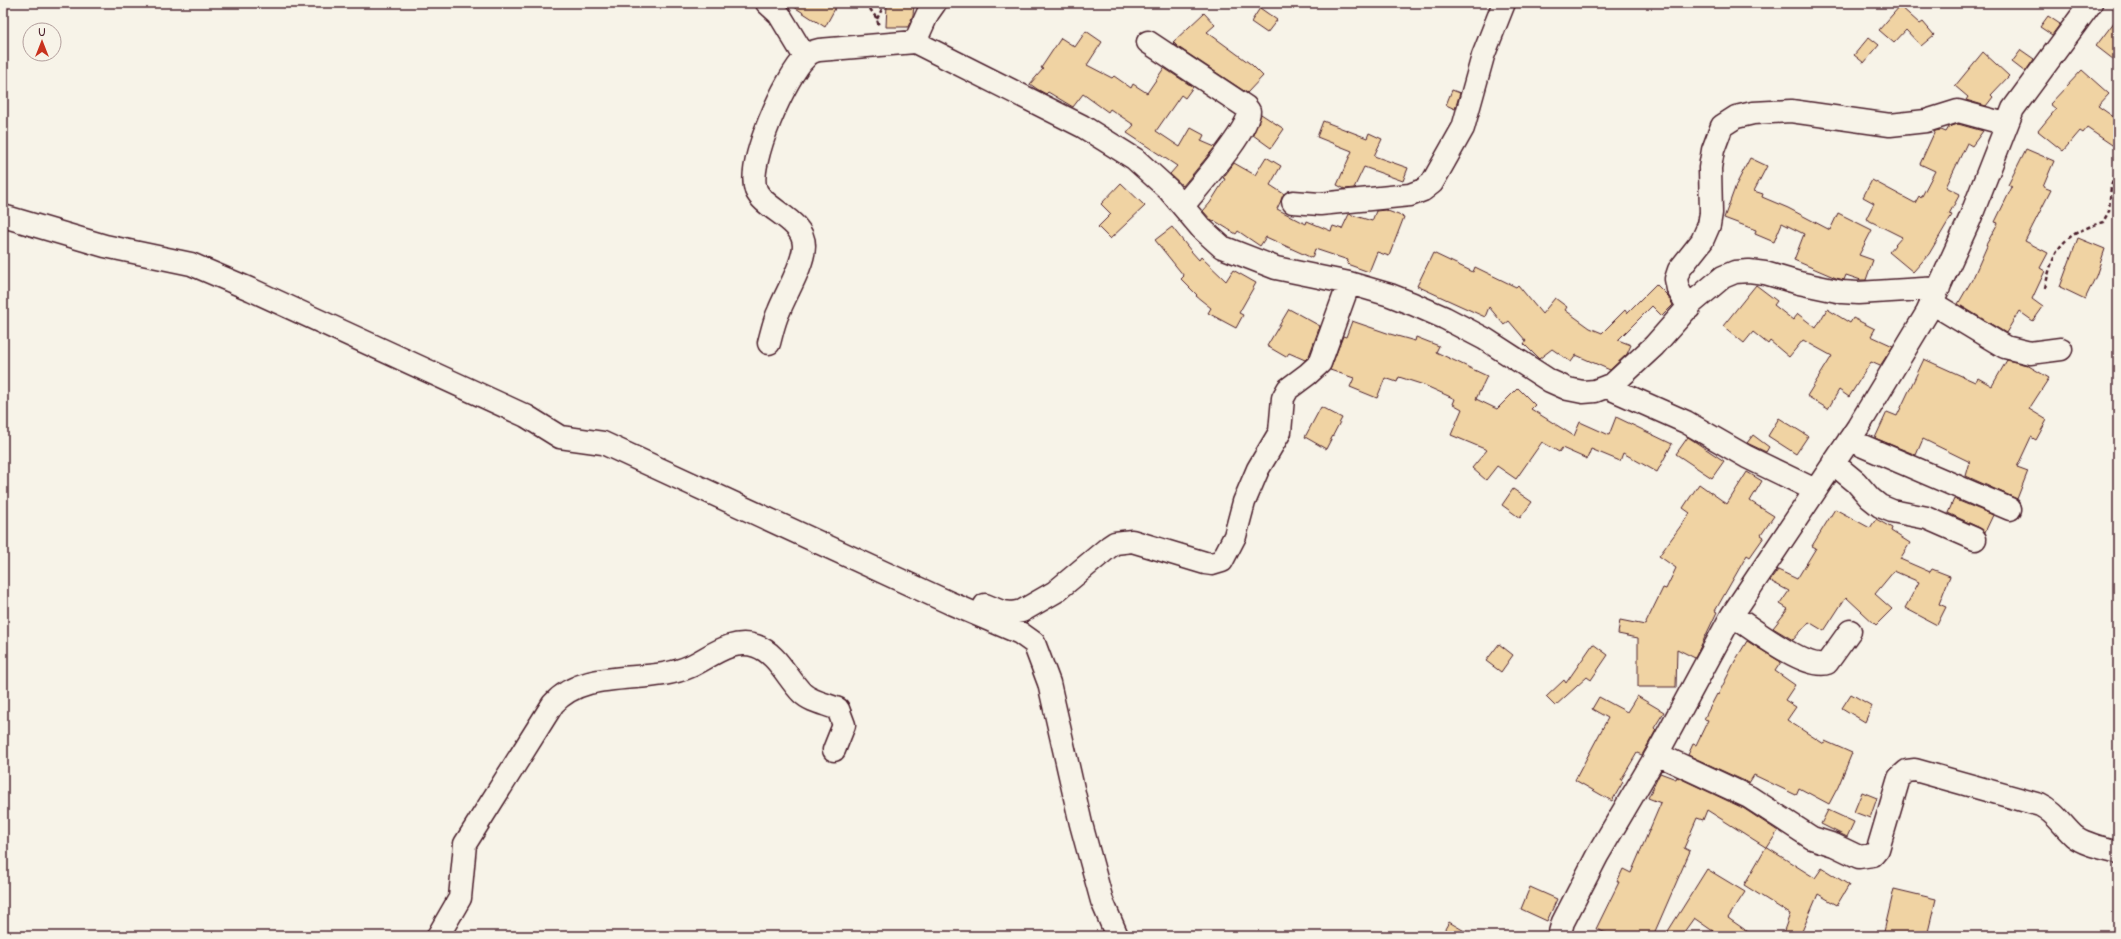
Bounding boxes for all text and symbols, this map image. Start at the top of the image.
north arrow [22,22,62,62]
text: U [38,26,46,39]

